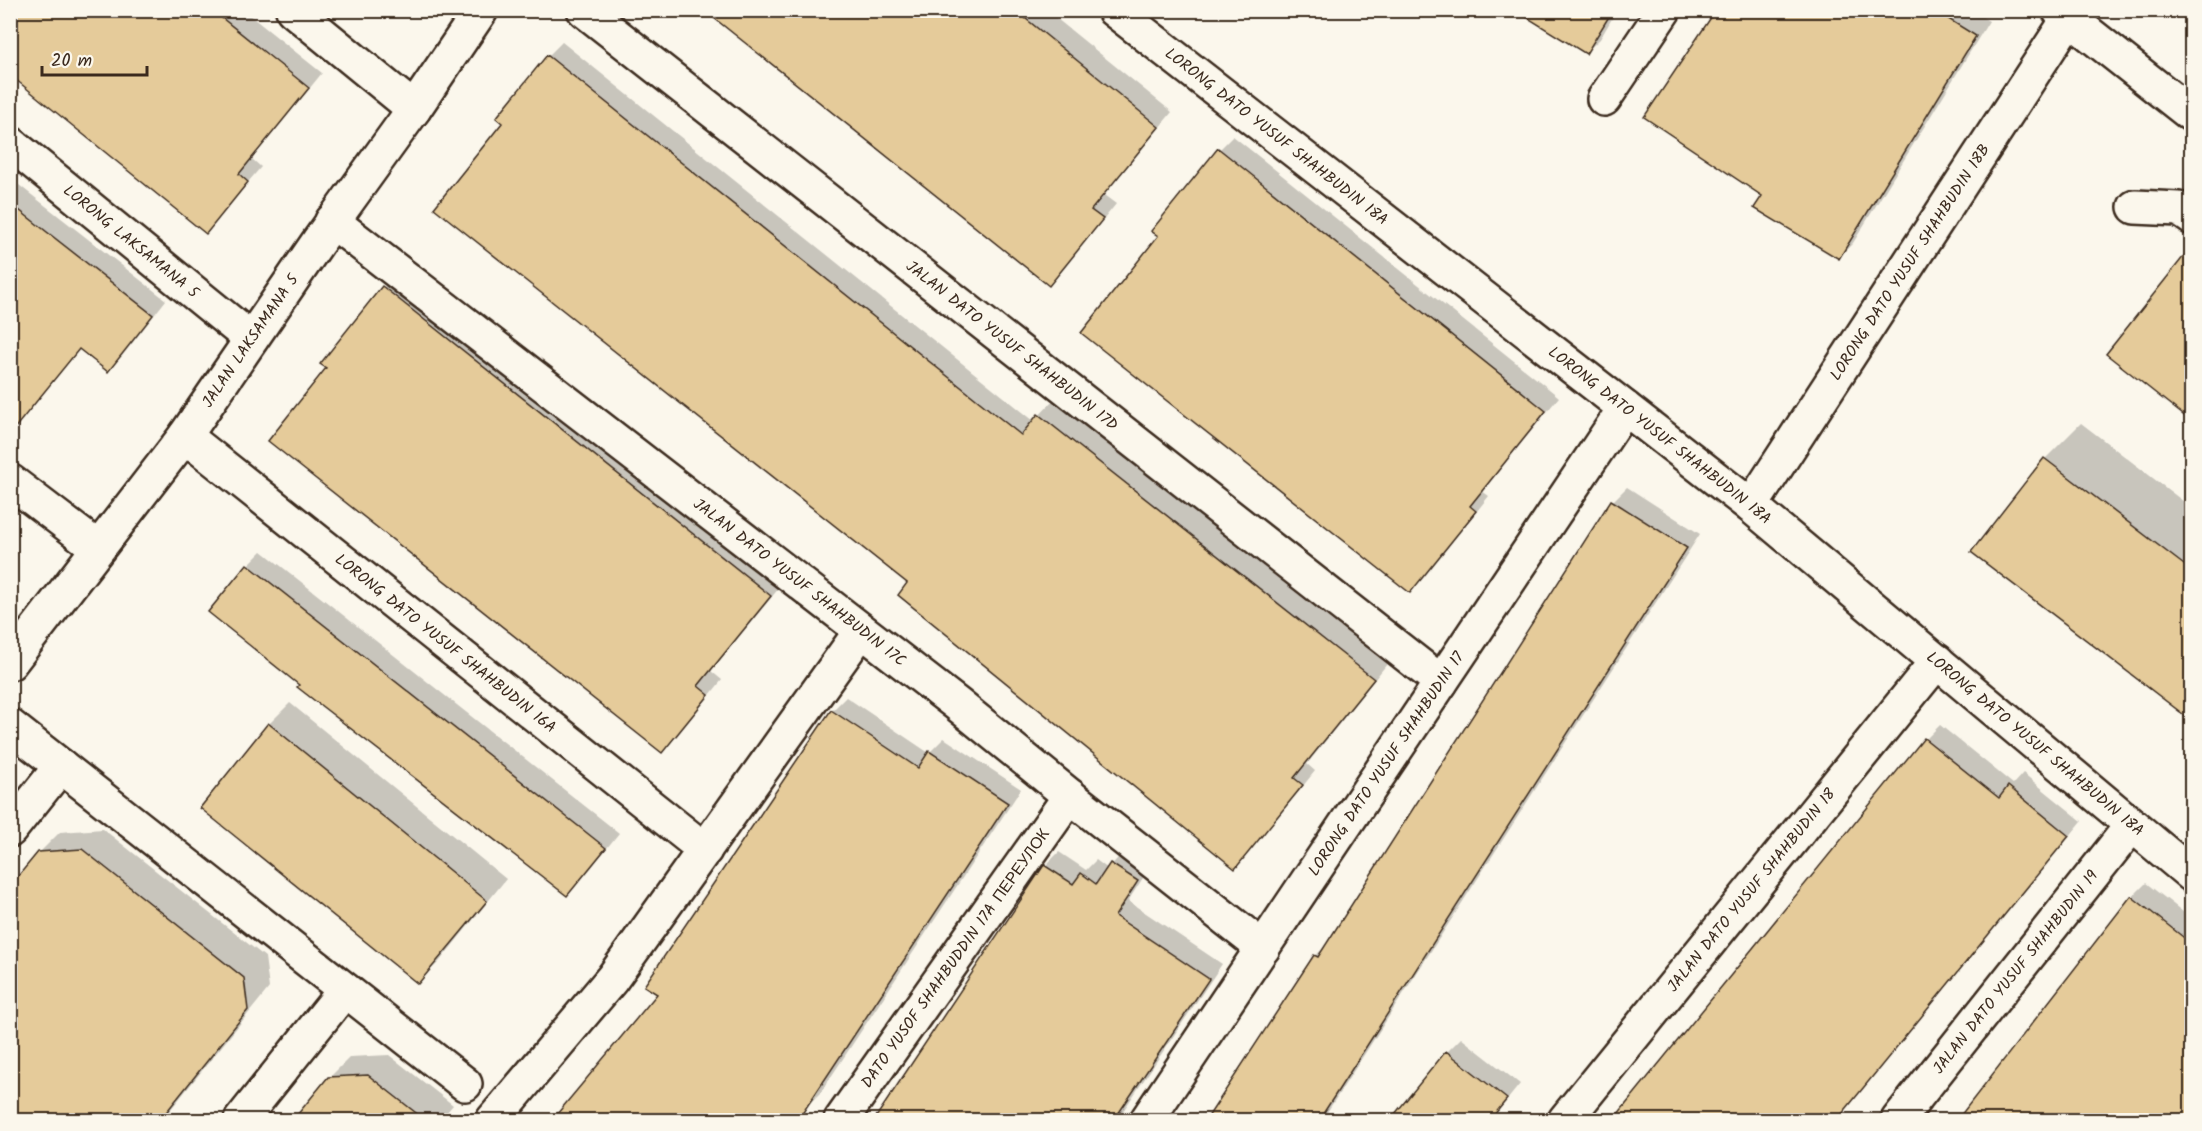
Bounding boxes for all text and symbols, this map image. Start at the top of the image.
scale bar [42,39,147,77]
street label: LORONG DATO YUSUF SHAHBUDIN 18A [1159,41,1394,232]
text: 20 m [51,47,92,76]
street label: LORONG DATO YUSUF SHAHBUDIN 18B [1823,139,1996,386]
street label: LORONG LAKSAMANA 5 [58,178,206,305]
street label: JALAN DATO YUSUF SHAHBUDIN 17D [900,254,1124,437]
street label: JALAN LAKSAMANA 5 [196,268,306,413]
street label: LORONG DATO YUSUF SHAHBUDIN 18A [1543,340,1777,531]
street label: JALAN DATO YUSUF SHAHBUDIN 17C [688,492,912,673]
street label: LORONG DATO YUSUF SHAHBUDIN 16A [329,547,562,740]
street label: LORONG DATO YUSUF SHAHBUDIN 18A [1921,645,2150,843]
street label: LORONG DATO YUSUF SHAHBUDIN 17 [1302,646,1471,881]
street label: JALAN DATO YUSUF SHAHBUDIN 18 [1661,782,1842,997]
street label: DATO YUSOF SHAHBUDDIN 17A ПЕРЕУЛОК [855,823,1056,1093]
street label: JALAN DATO YUSUF SHAHBUDIN 19 [1927,864,2104,1079]

